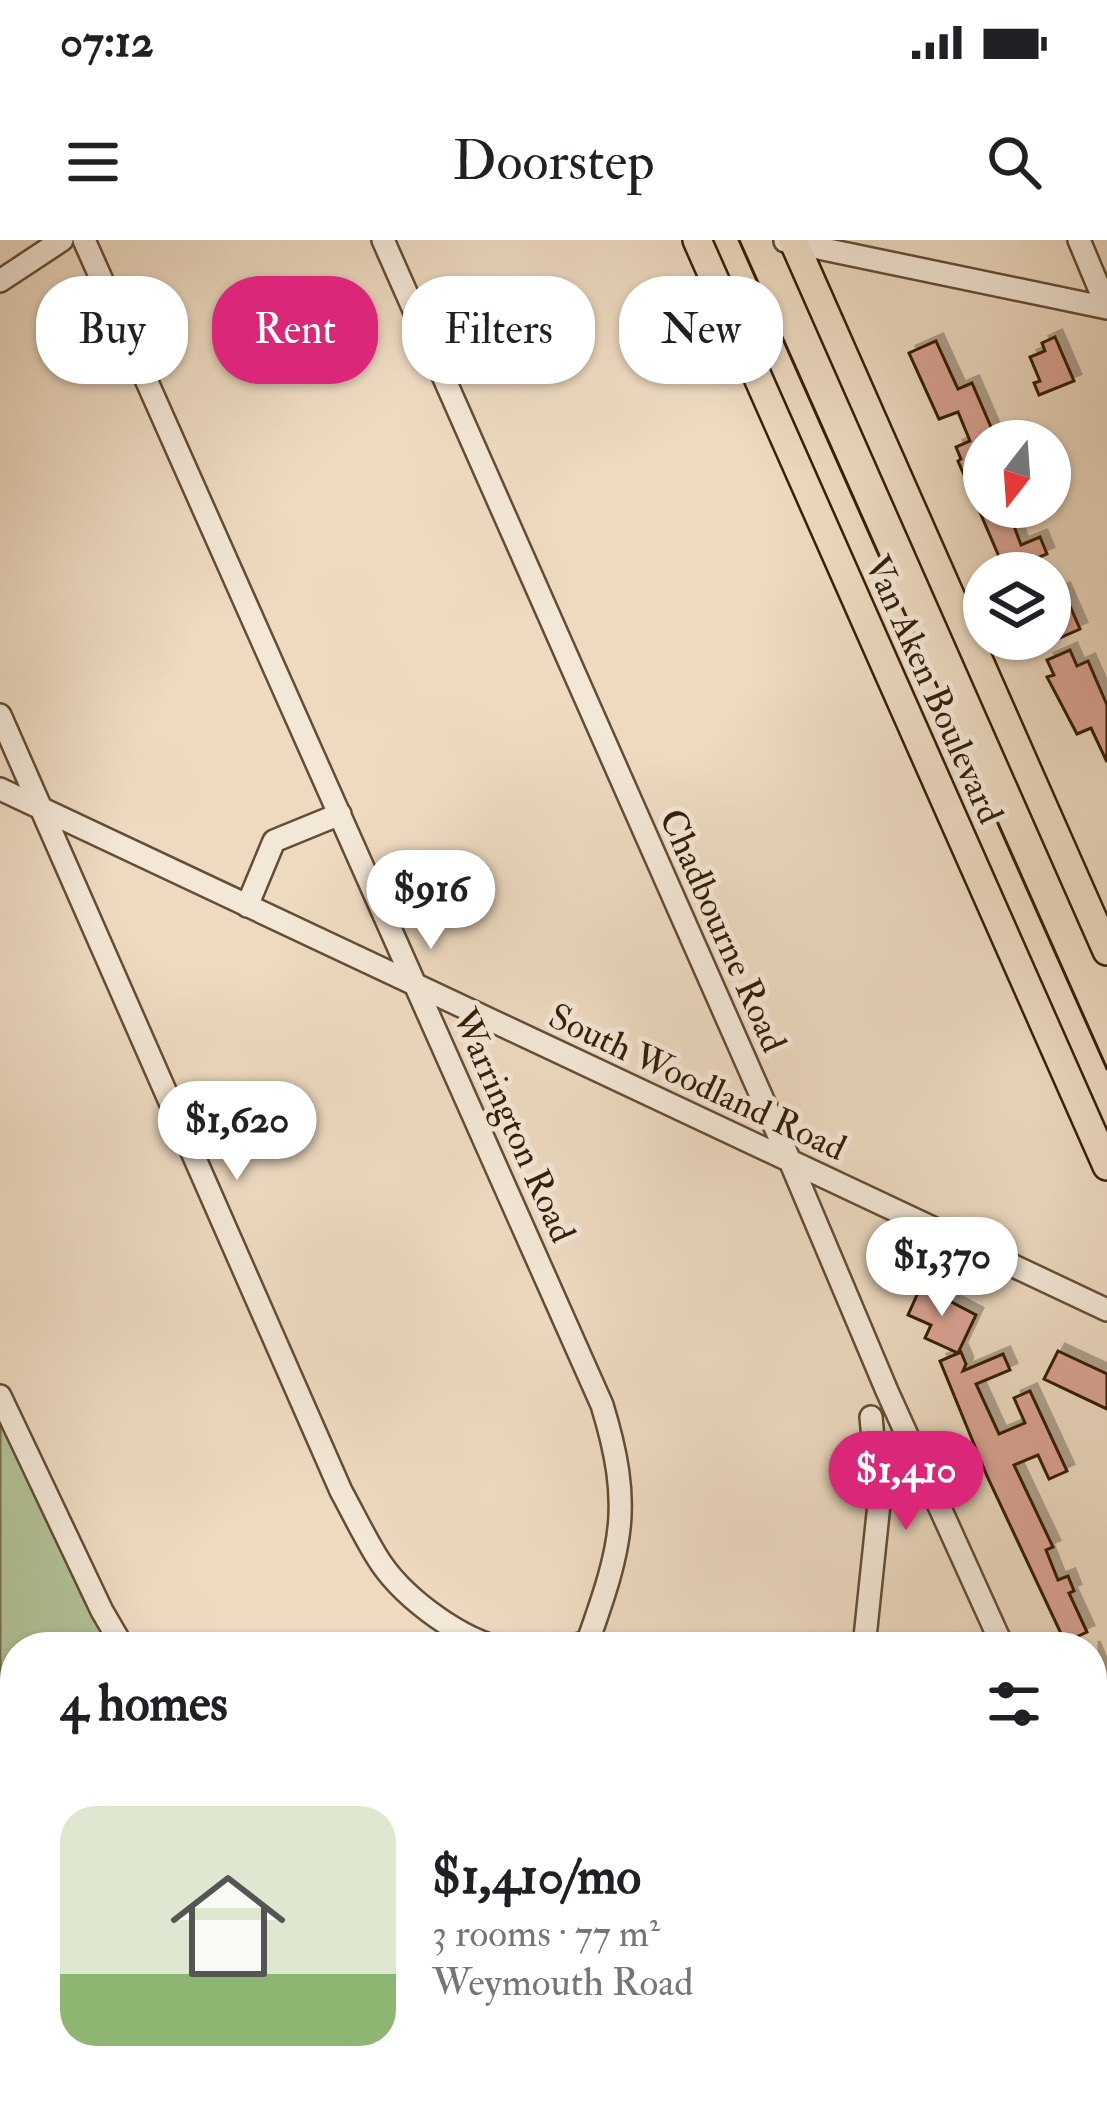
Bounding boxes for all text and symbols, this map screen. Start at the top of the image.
text: 07:12 [60,14,154,70]
text: Doorstep [453,128,654,196]
icon: menu [60,129,126,195]
icon: search [981,129,1047,195]
chip: Buy [36,276,188,384]
chip: Rent [212,276,378,384]
chip: Filters [402,276,595,384]
chip: New [619,276,783,384]
north arrow [963,420,1071,528]
map controls [963,420,1071,660]
street label: Van Aken Boulevard [854,549,1013,831]
button: layers [963,552,1071,660]
street label: Chadbourne Road [649,802,796,1059]
pin: $916 [360,850,502,952]
text: $916 [393,864,469,913]
street label: South Woodland Road [542,994,853,1171]
street label: Warrington Road [442,1001,585,1250]
pin: $1,620 [139,1081,335,1183]
text: $1,620 [185,1095,289,1144]
pin: $1,370 [844,1217,1040,1319]
text: $1,370 [893,1231,991,1280]
pin: $1,410 [808,1431,1004,1533]
text: $1,410 [856,1445,956,1494]
icon: filters [981,1671,1047,1737]
text: 4 homes [60,1672,228,1736]
text: $1,410/mo [432,1845,641,1909]
icon: home [156,1854,300,1998]
text: 3 rooms · 77 m² [432,1909,660,1958]
text: Weymouth Road [432,1958,693,2007]

